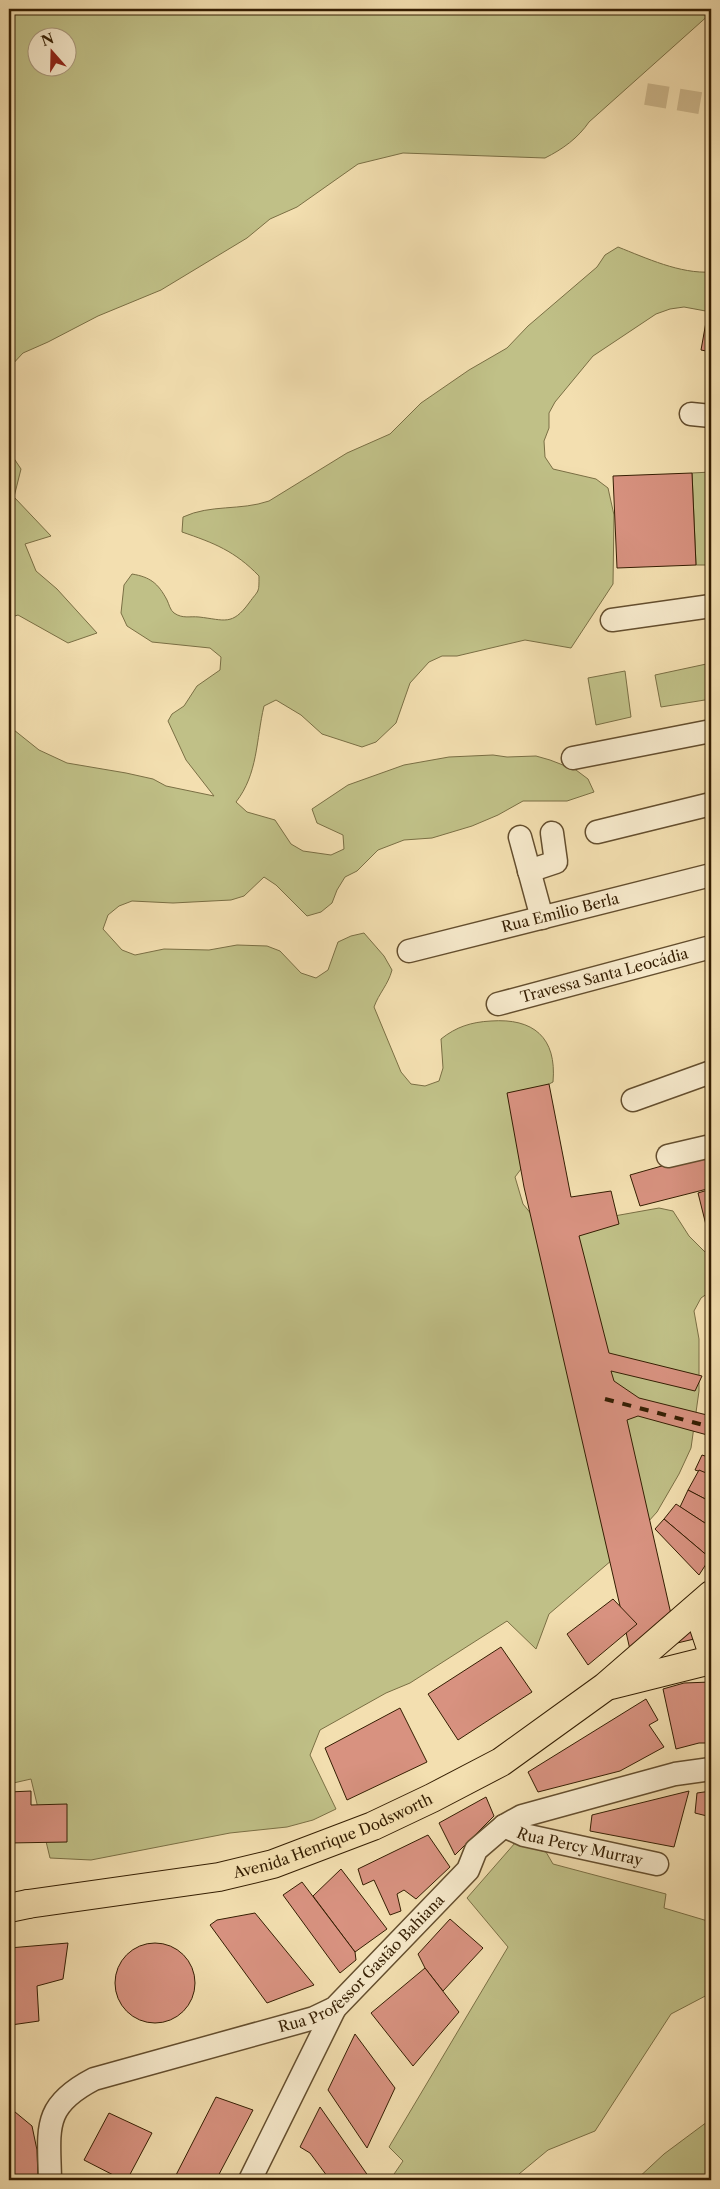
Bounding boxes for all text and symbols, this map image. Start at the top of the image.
north arrow [28,28,78,78]
text: N [39,29,56,50]
street label: Rua Emilio Berla [499,888,621,936]
street label: Travessa Santa Leocádia [518,943,690,1007]
street label: Avenida Henrique Dodsworth [230,1789,436,1882]
street label: Rua Percy Murray [514,1823,645,1870]
street label: Rua Professor Gastão Bahiana [276,1890,448,2036]

